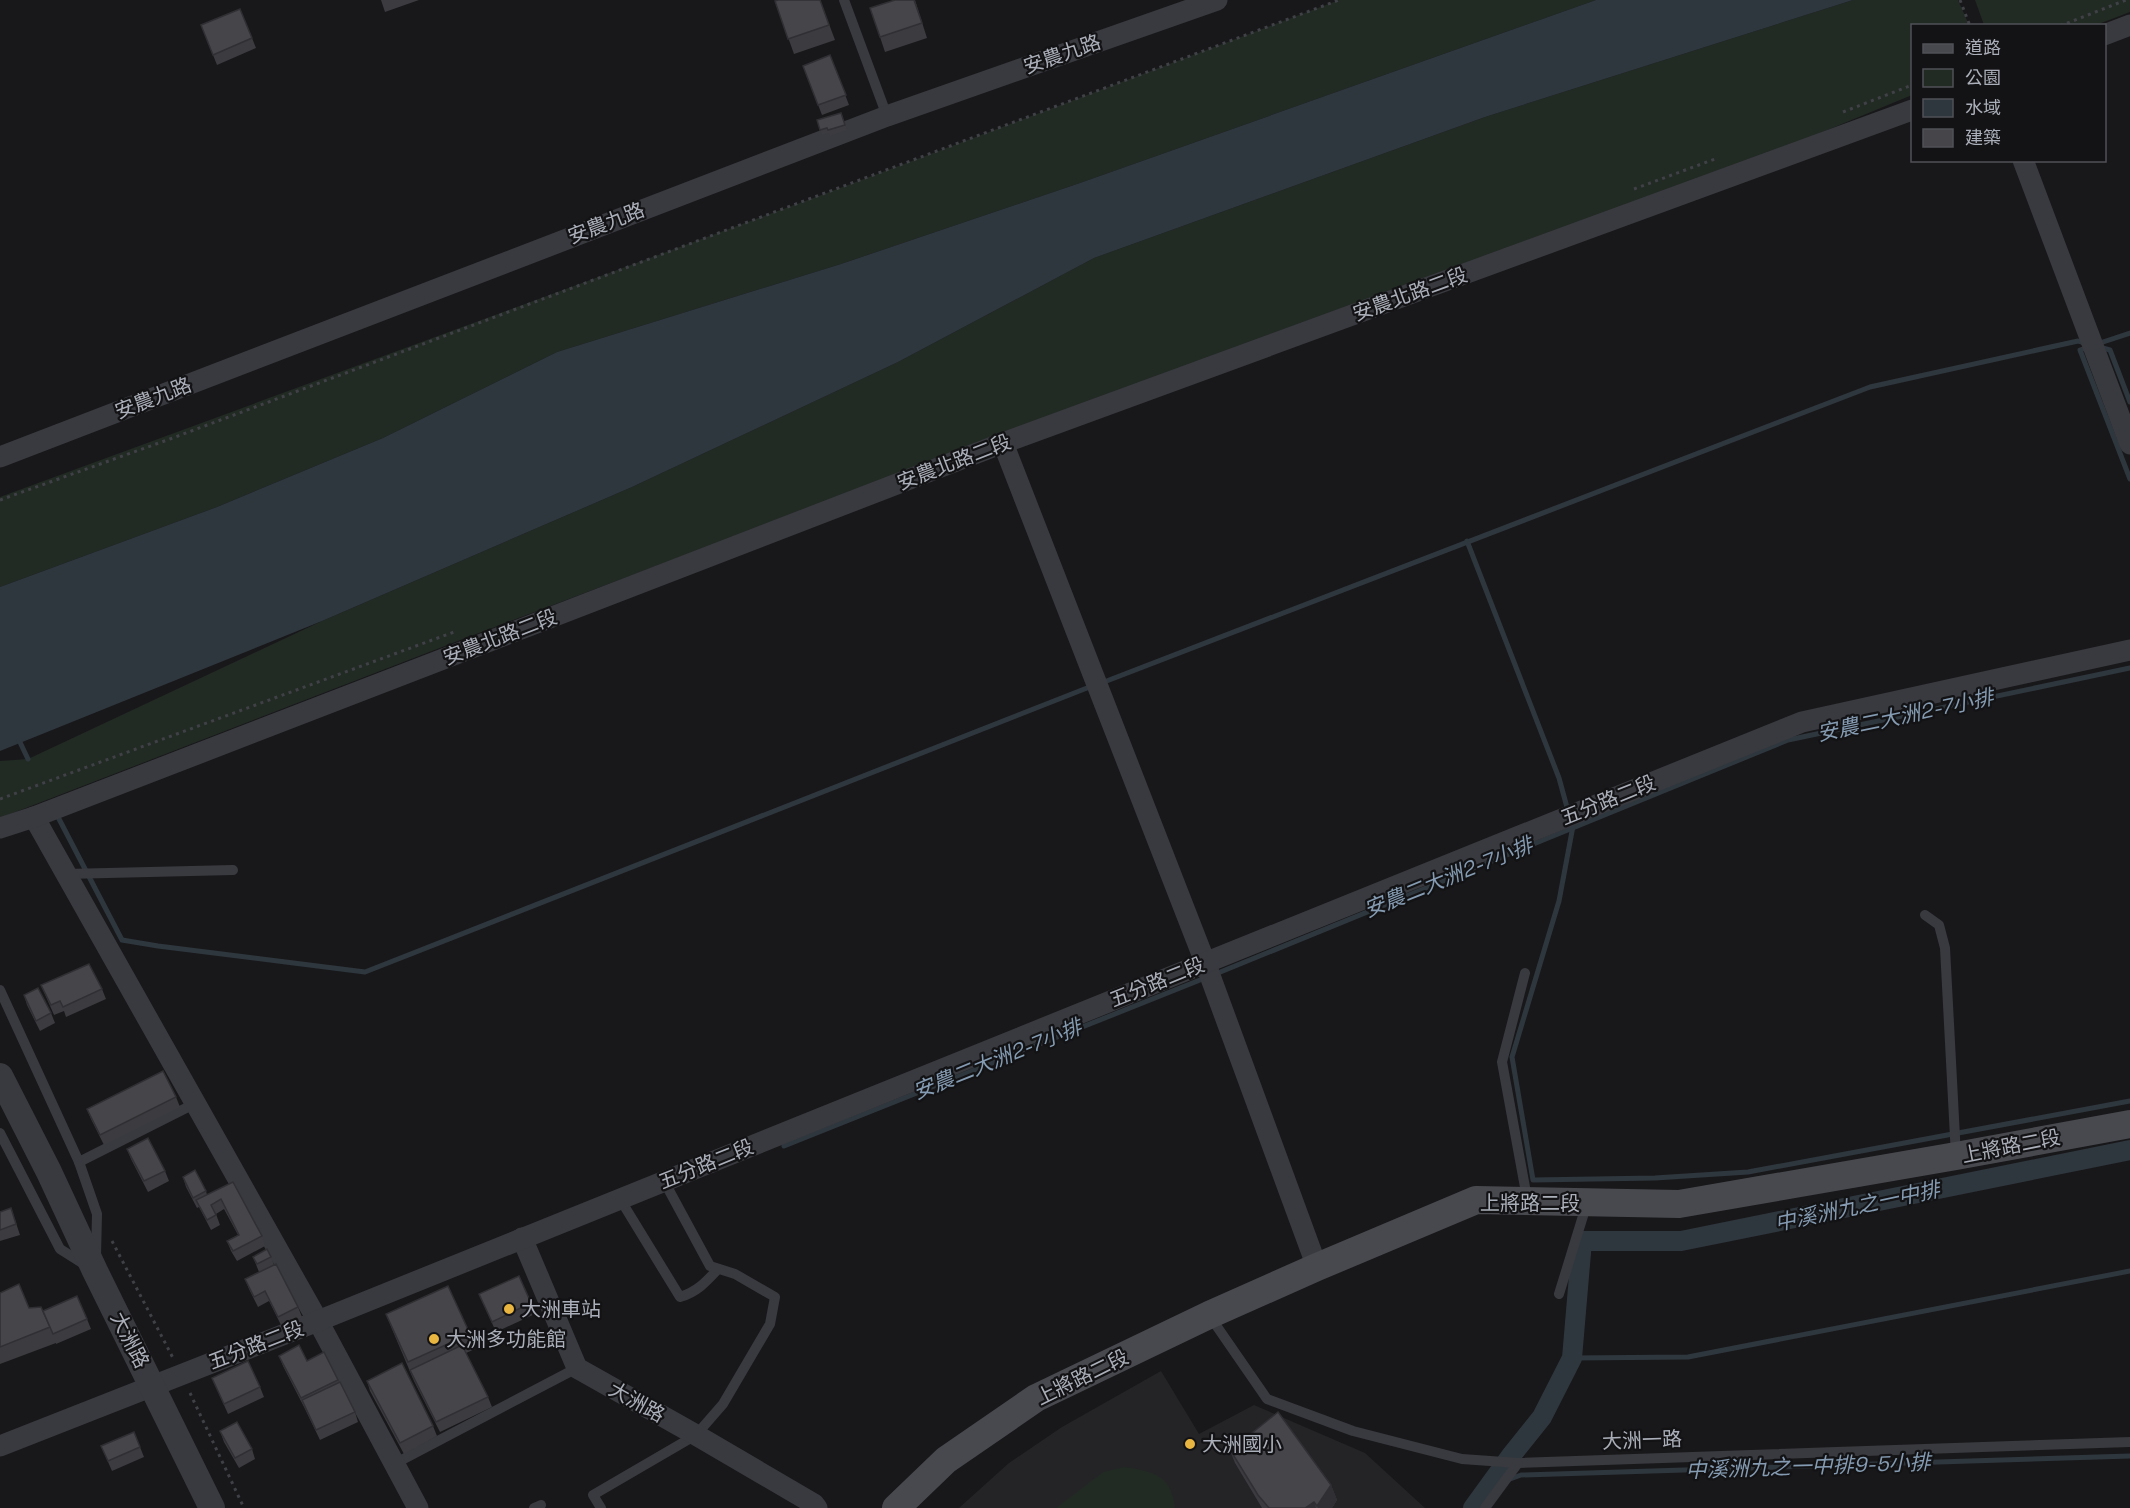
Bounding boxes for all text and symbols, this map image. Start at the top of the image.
legend [1911,24,2106,162]
street label: 安農九路 [1020,29,1104,79]
text: 道路 [1965,36,2001,59]
text: 公園 [1965,66,2001,89]
text: 水域 [1965,96,2001,119]
text: 建築 [1965,126,2001,149]
street label: 安農九路 [564,197,648,249]
street label: 安農北路二段 [1349,261,1471,327]
street label: 安農九路 [111,372,195,424]
street label: 安農北路二段 [893,428,1015,496]
street label: 安農北路二段 [439,603,561,671]
water label: 安農二大洲2-7小排 [1814,682,1999,747]
street label: 五分路二段 [1557,769,1659,831]
water label: 安農二大洲2-7小排 [1360,830,1539,923]
street label: 五分路二段 [1106,951,1208,1013]
water label: 安農二大洲2-7小排 [909,1012,1088,1105]
street label: 上將路二段 [1959,1124,2063,1168]
street label: 五分路二段 [655,1133,757,1195]
water label: 中溪洲九之一中排 [1772,1175,1945,1237]
street label: 上將路二段 [1480,1190,1580,1216]
place label: 大洲車站 [521,1296,601,1322]
marker: 大洲車站 [502,1302,516,1316]
street label: 大洲路 [105,1307,155,1373]
street label: 五分路二段 [205,1315,307,1375]
place label: 大洲多功能館 [446,1326,566,1352]
marker: 大洲多功能館 [427,1332,441,1346]
street label: 上將路二段 [1031,1343,1133,1411]
street label: 大洲路 [604,1376,670,1428]
street label: 大洲一路 [1602,1426,1682,1454]
place label: 大洲國小 [1202,1431,1282,1457]
marker: 大洲國小 [1183,1437,1197,1451]
water label: 中溪洲九之一中排9-5小排 [1685,1448,1934,1484]

